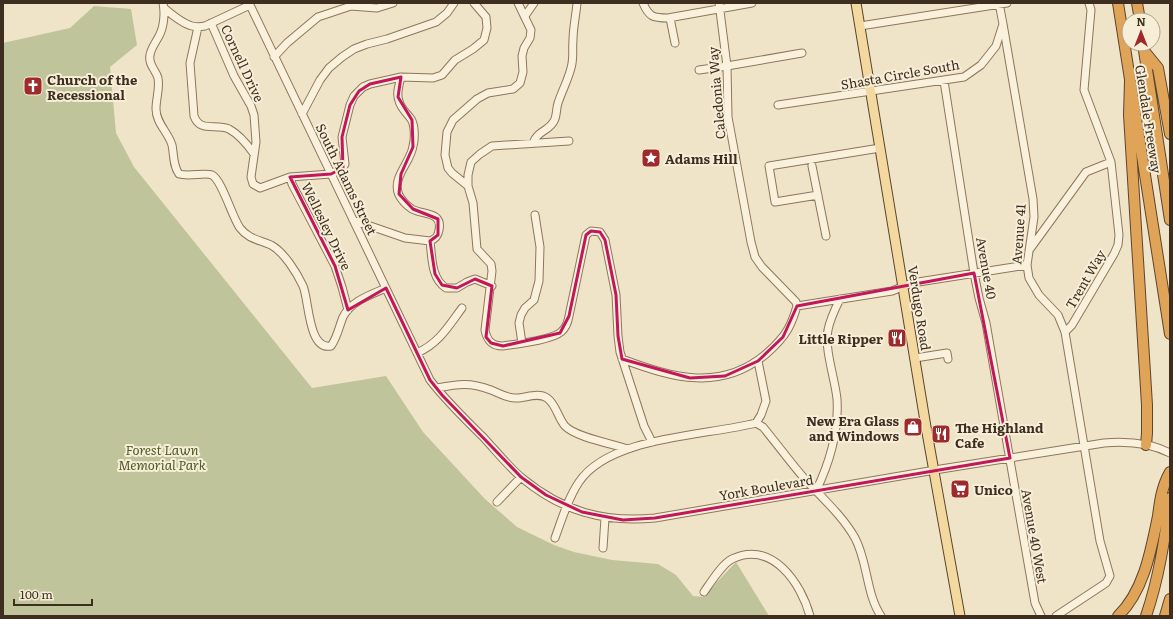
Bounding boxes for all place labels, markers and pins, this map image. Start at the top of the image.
place label: Church of the Recessional [47,70,137,104]
church icon: Church of the Recessional [22,75,44,97]
place icon: Adams Hill [640,147,662,169]
place label: Adams Hill [665,149,738,168]
restaurant icon: Little Ripper [886,327,908,349]
place label: Little Ripper [798,329,883,348]
place label: New Era Glass and Windows [806,411,900,445]
shop icon: New Era Glass and Windows [902,416,924,438]
place label: The Highland Cafe [955,418,1044,452]
restaurant icon: The Highland Cafe [930,423,952,445]
supermarket icon: Unico [949,478,971,500]
place label: Unico [974,480,1013,499]

